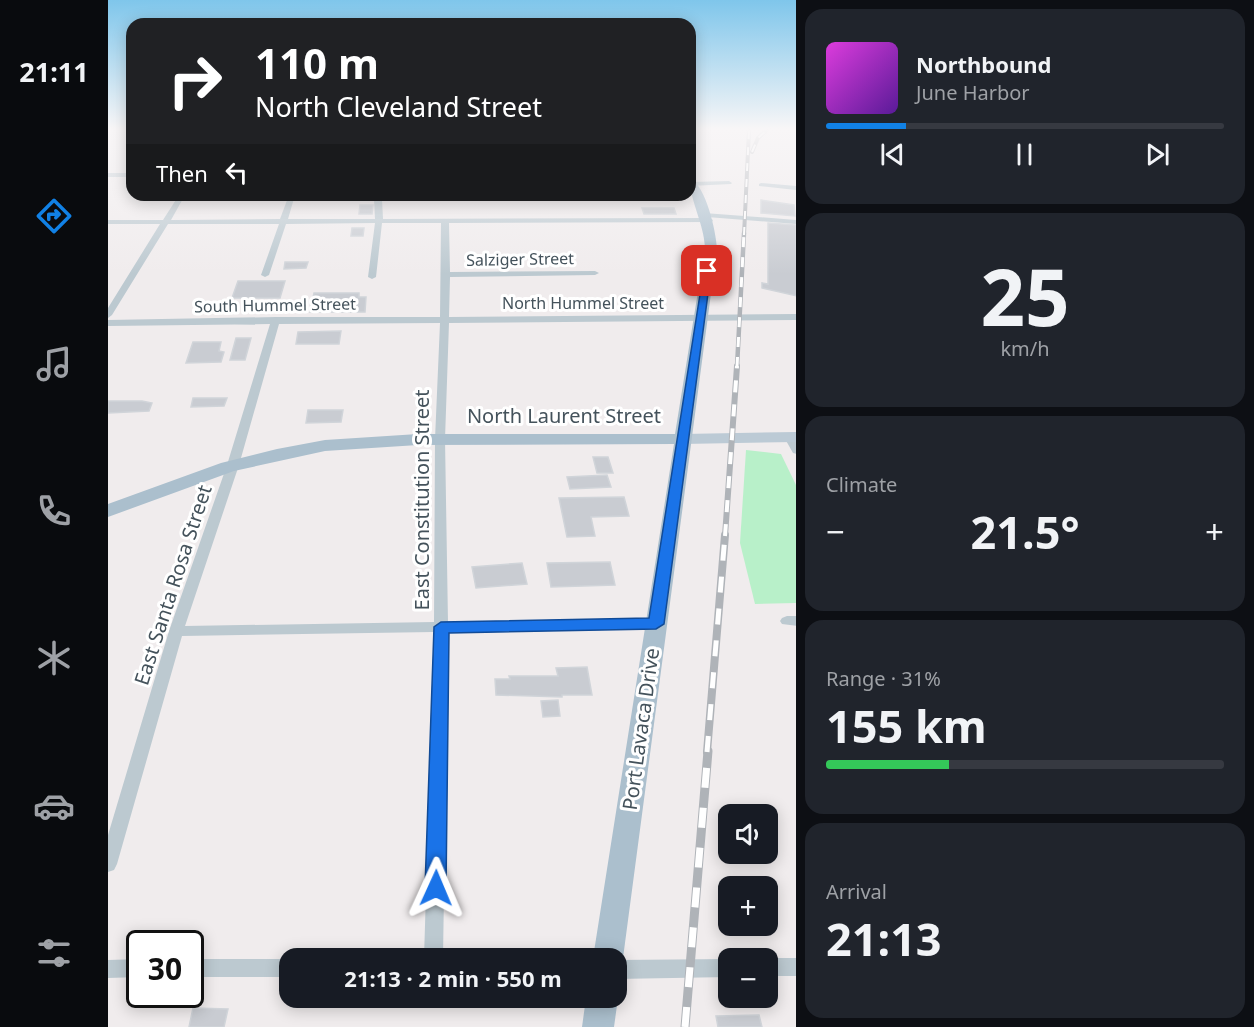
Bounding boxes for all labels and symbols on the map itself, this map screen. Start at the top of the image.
pin [681,245,732,296]
street label: Salziger Street [466,247,574,271]
street label: North Hummel Street [502,292,664,314]
street label: South Hummel Street [194,293,356,317]
street label: East Constitution Street [408,390,435,610]
street label: North Laurent Street [467,402,661,429]
street label: East Santa Rosa Street [127,481,218,688]
street label: Port Lavaca Drive [616,646,665,812]
position arrow [404,856,468,920]
speed limit sign: 30 [126,930,204,1008]

